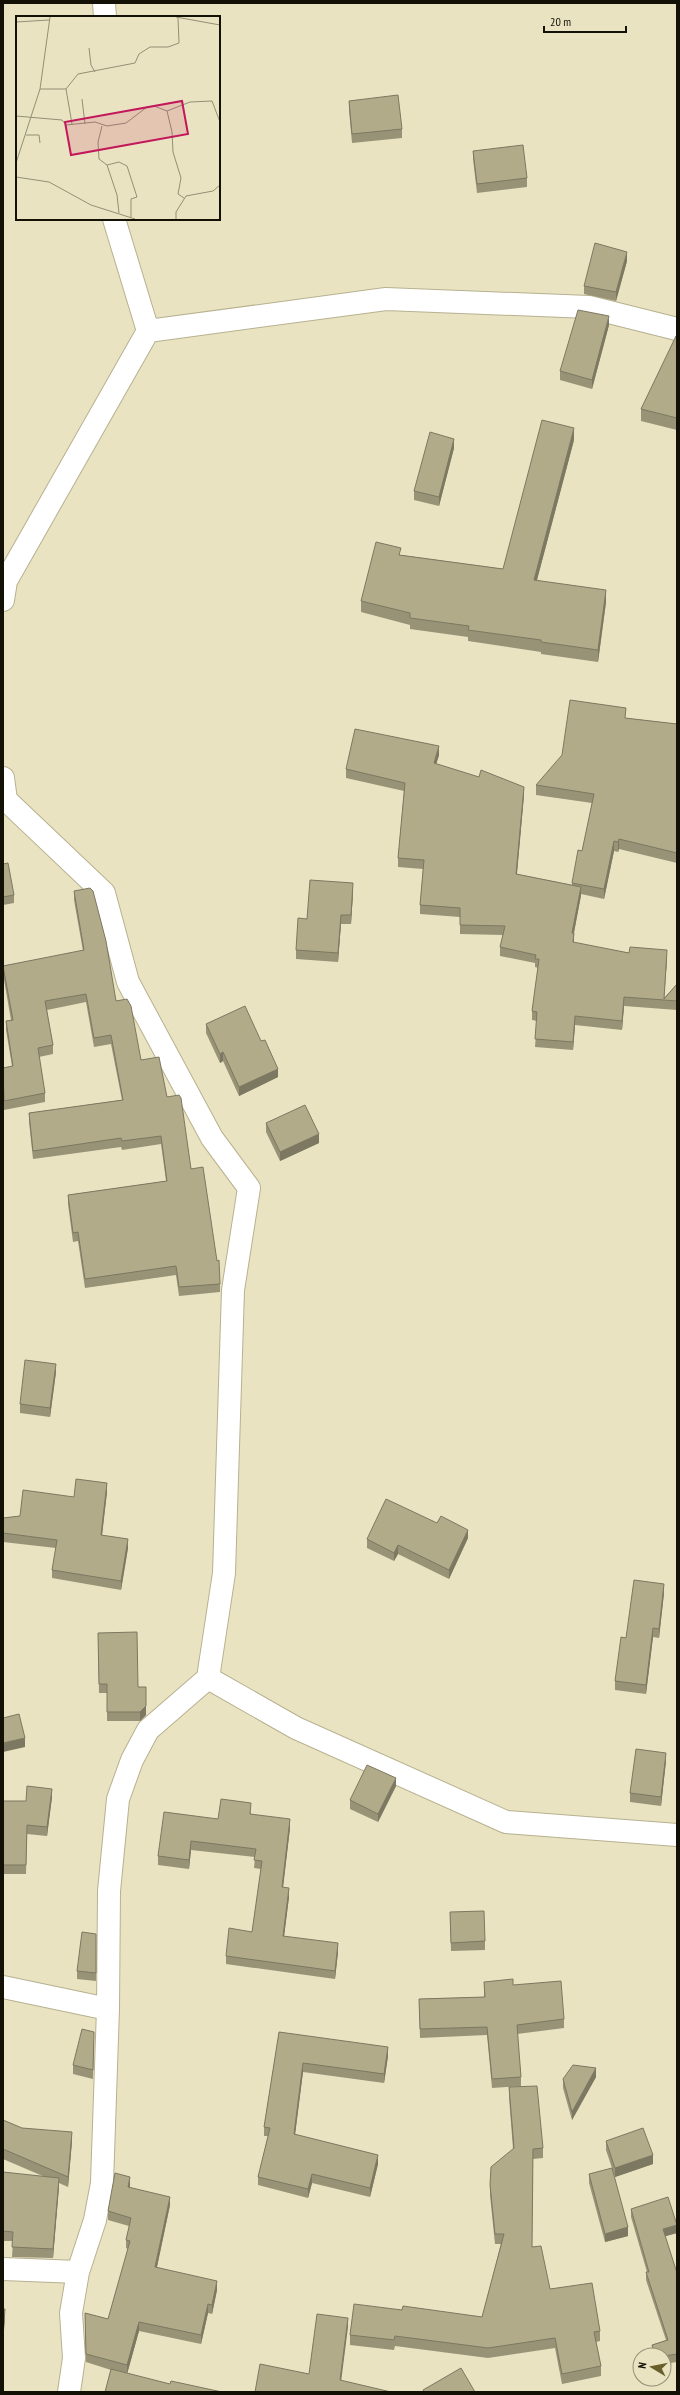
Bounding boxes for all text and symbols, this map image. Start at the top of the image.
scale bar [544,8,626,34]
text: 20 m [550,14,571,29]
inset map [16,16,220,220]
north arrow [632,2347,672,2387]
text: N [635,2361,650,2369]

